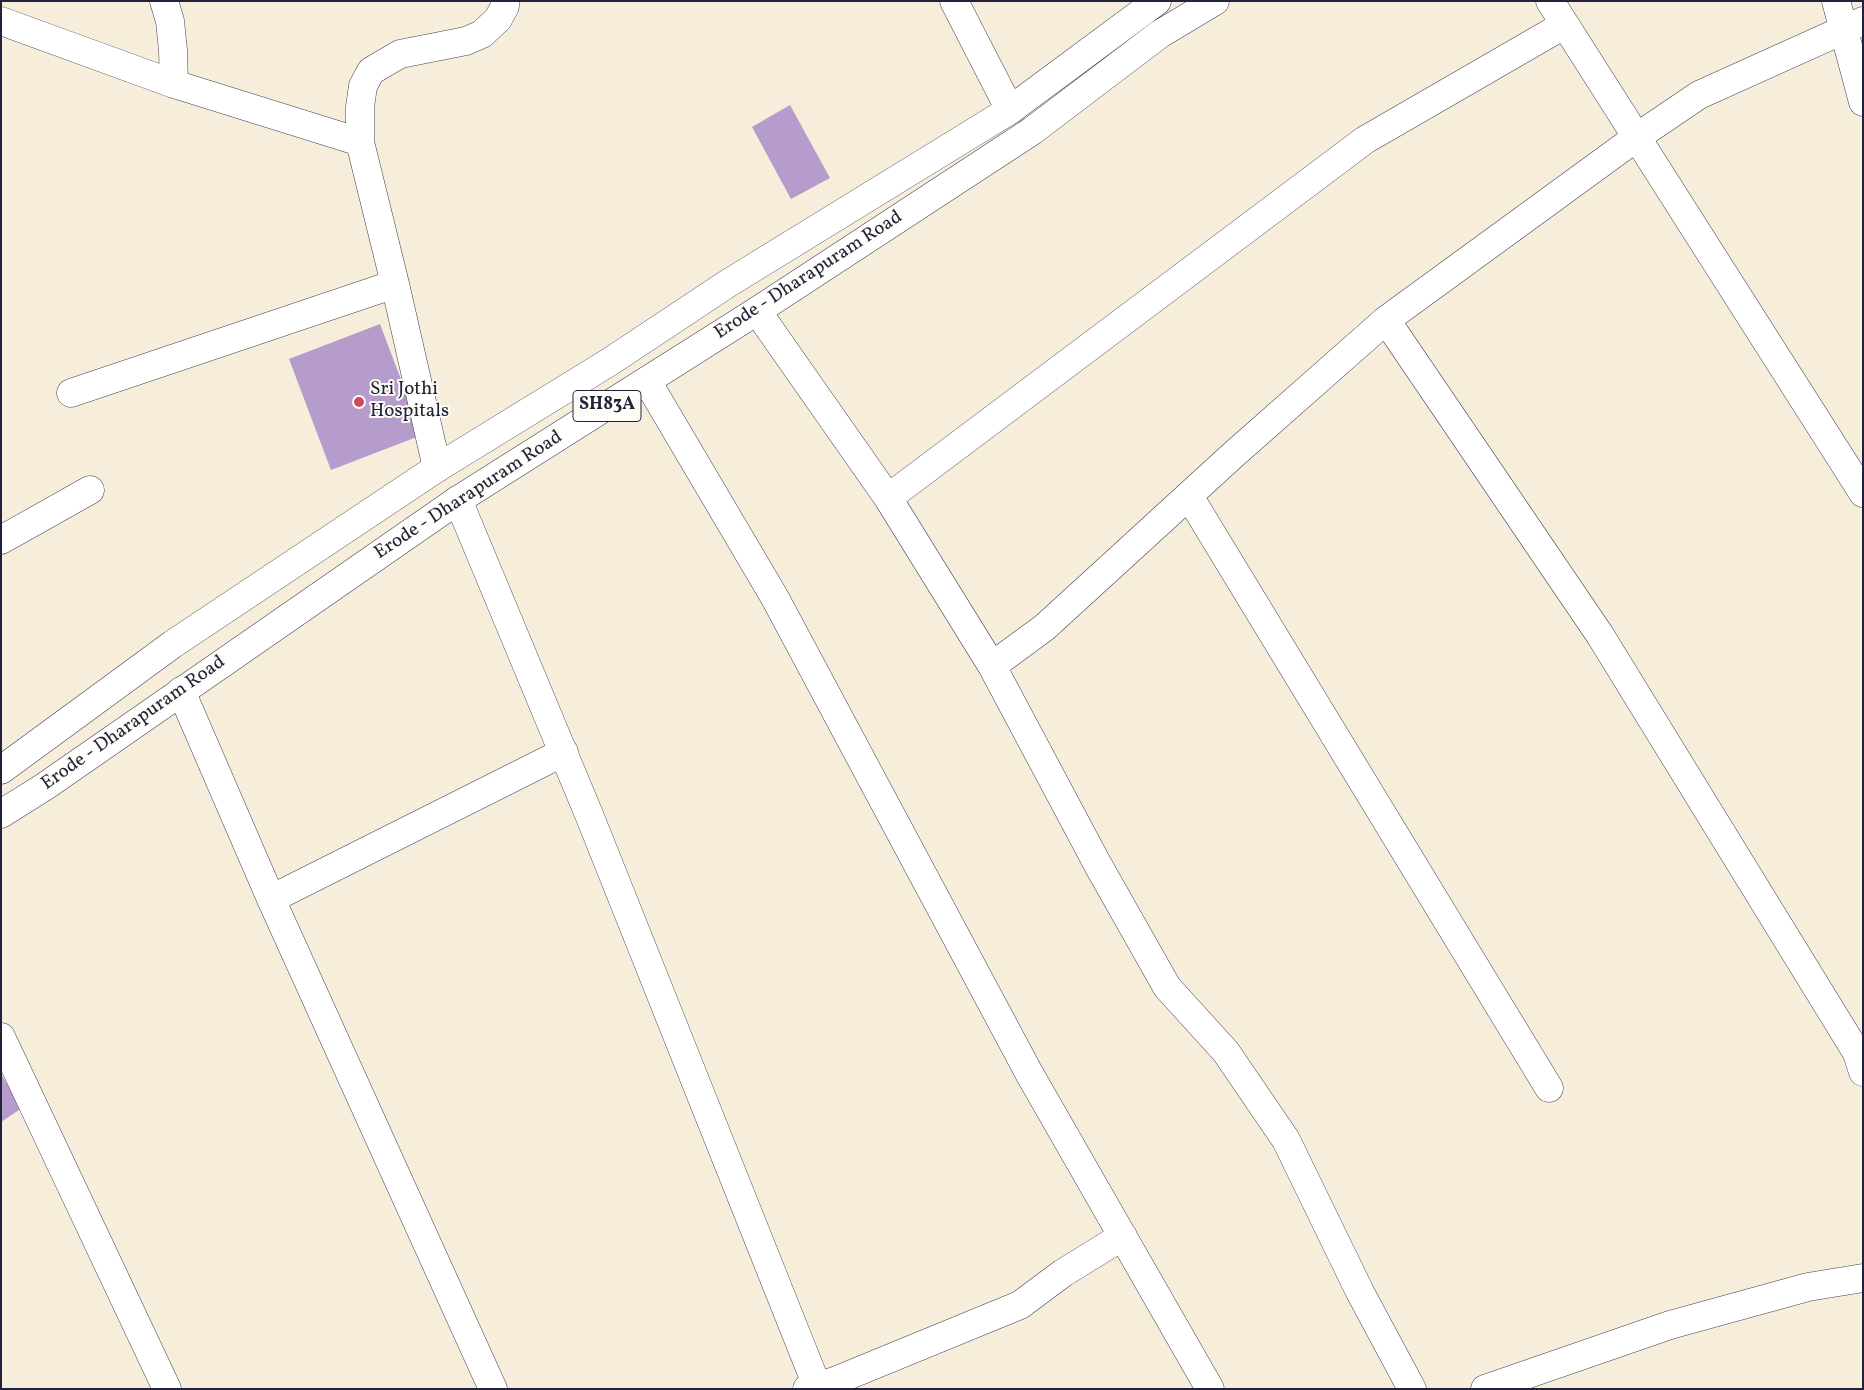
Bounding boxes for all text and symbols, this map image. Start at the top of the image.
street label: Erode - Dharapuram Road [711,207,907,345]
place label: Sri Jothi Hospitals [370,380,449,424]
road number: SH83A [573,391,641,422]
marker: Sri Jothi Hospitals [352,395,366,409]
street label: Erode - Dharapuram Road [371,427,567,565]
street label: Erode - Dharapuram Road [38,652,230,796]

